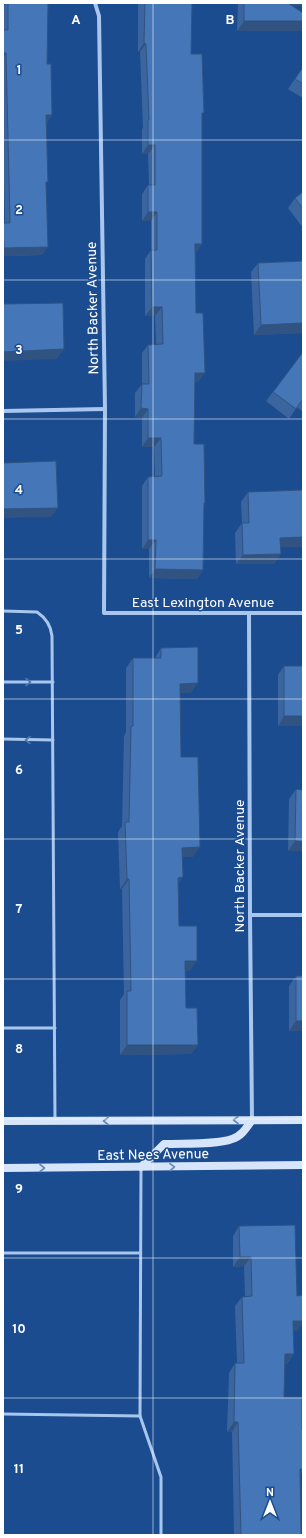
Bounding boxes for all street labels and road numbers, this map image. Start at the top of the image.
street label: North Backer Avenue [84,241,103,375]
street label: East Lexington Avenue [132,595,274,612]
street label: North Backer Avenue [232,799,249,933]
street label: East Nees Avenue [97,1146,209,1165]

